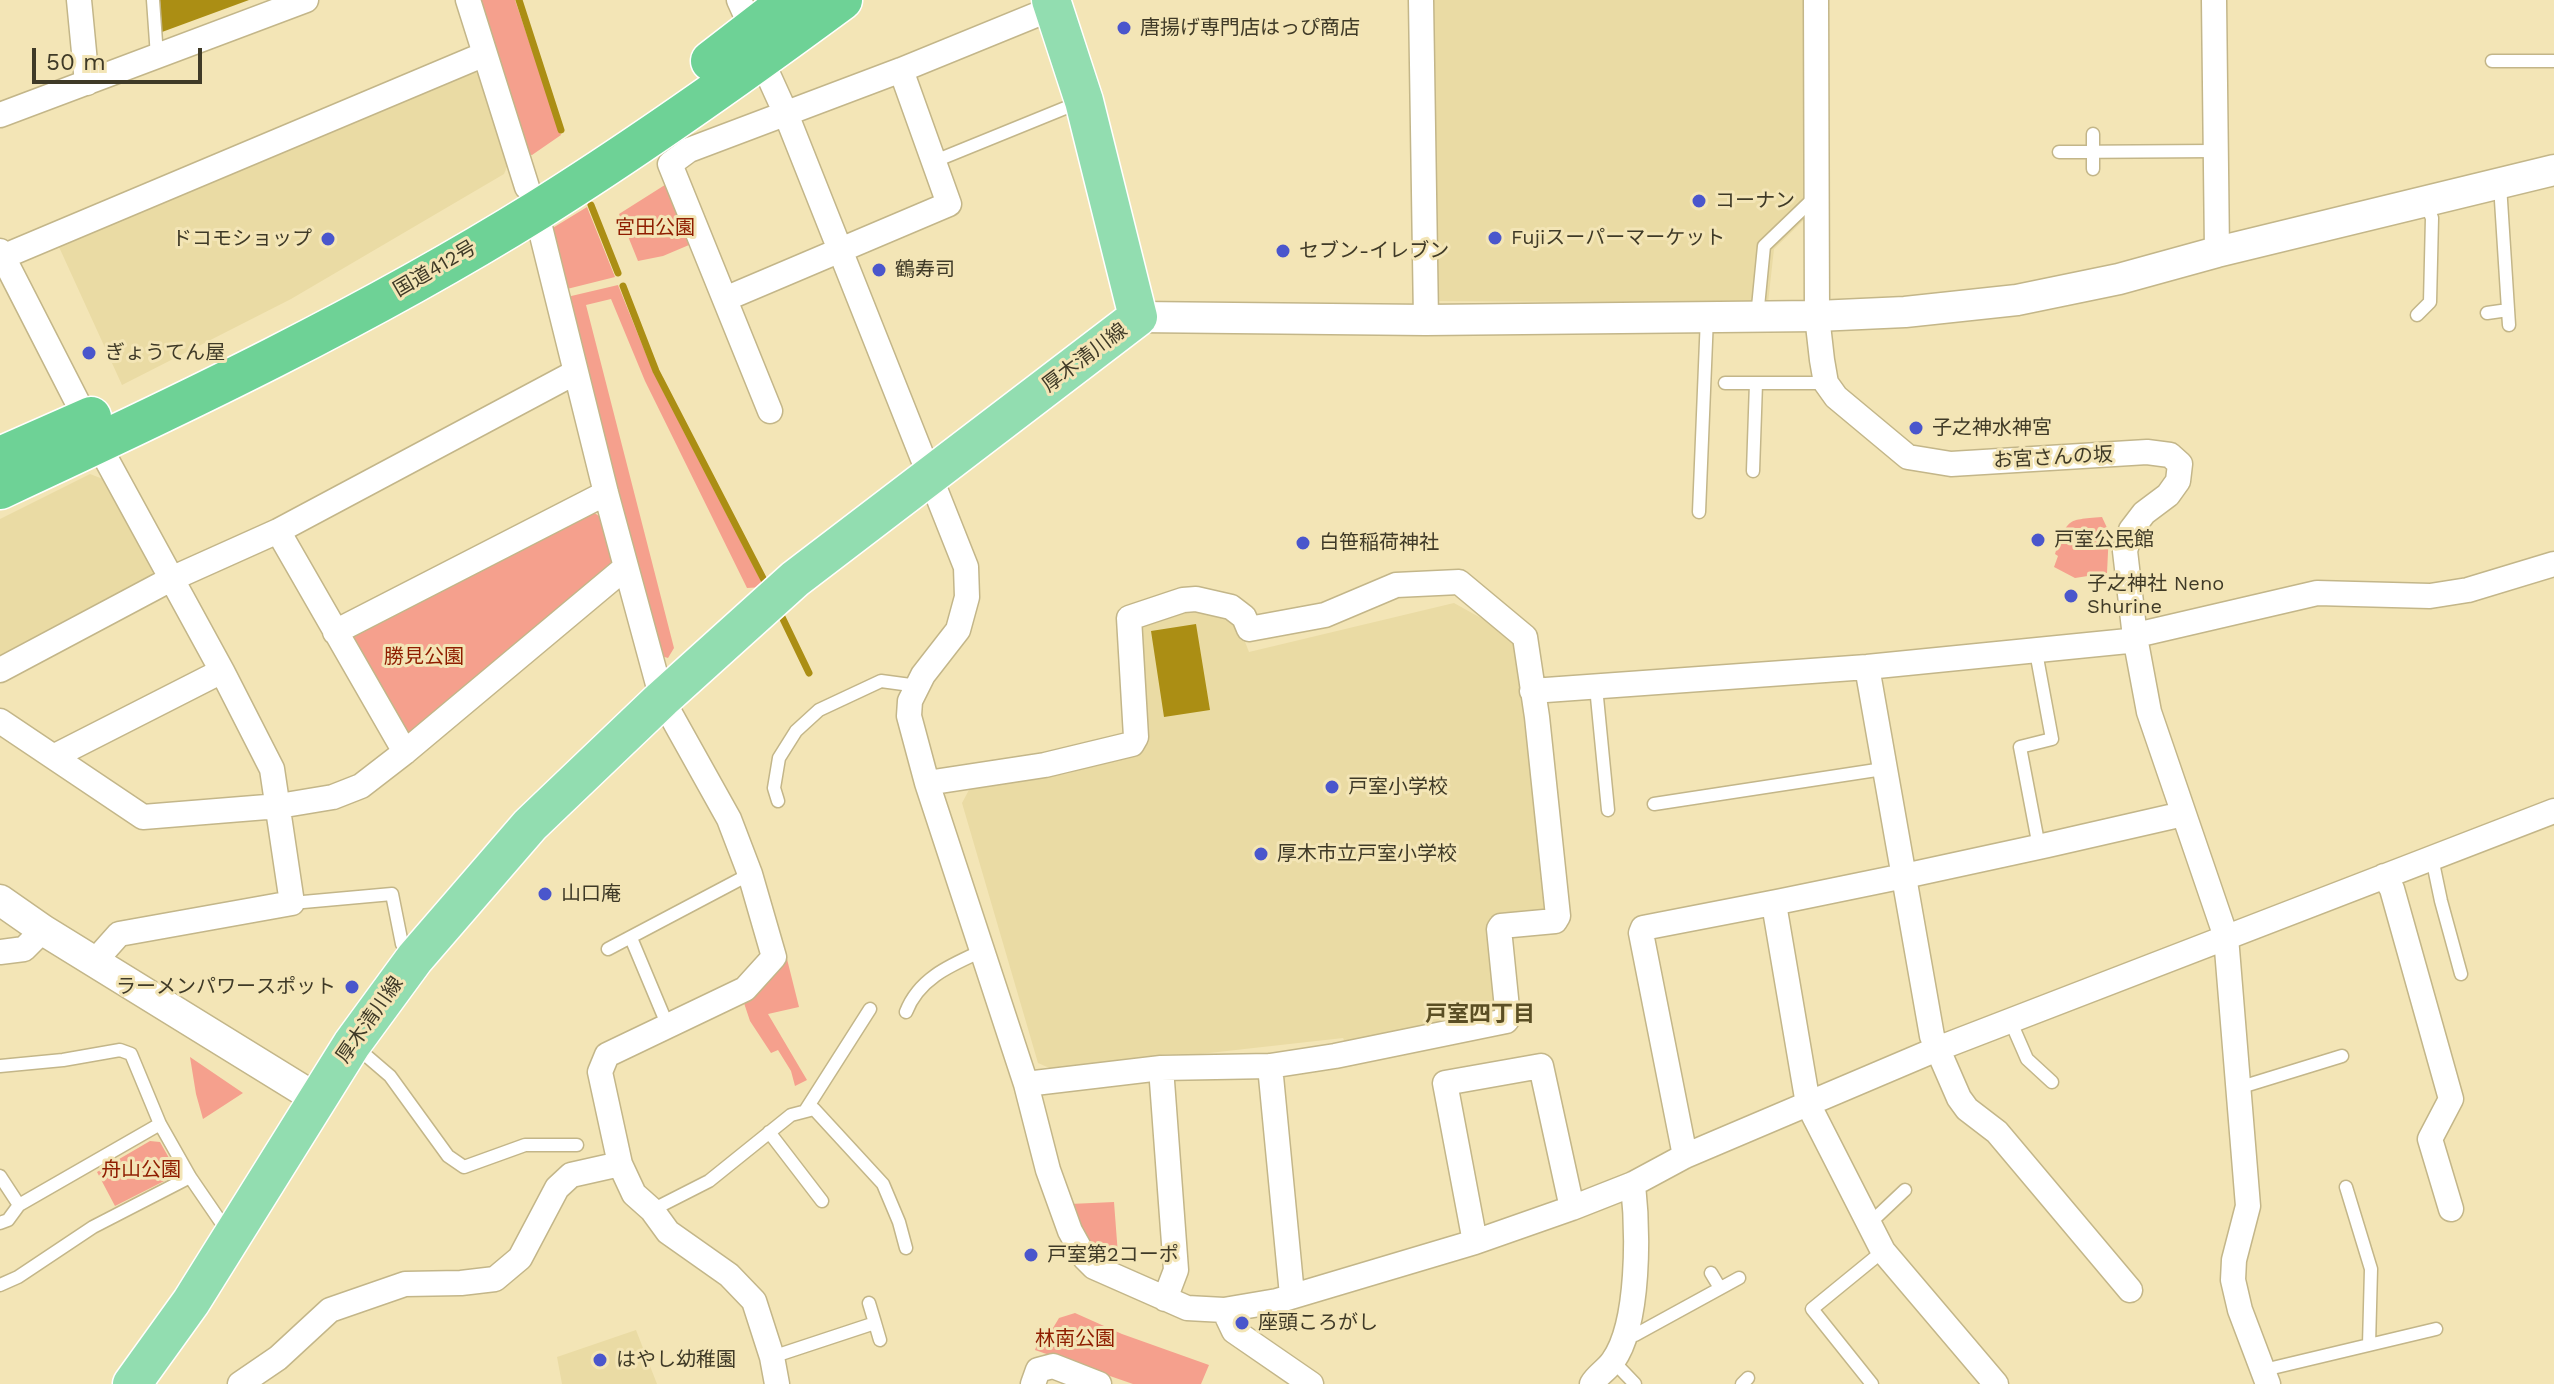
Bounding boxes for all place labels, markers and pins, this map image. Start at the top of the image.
place label: 唐揚げ専門店はっぴ商店 [1140,16,1360,40]
marker: 唐揚げ専門店はっぴ商店 [1115,19,1133,37]
place label: コーナン [1715,189,1795,213]
marker: コーナン [1690,192,1708,210]
place label: Fujiスーパーマーケット [1511,226,1725,250]
place label: ドコモショップ [172,227,312,251]
marker: Fujiスーパーマーケット [1486,229,1504,247]
marker: ドコモショップ [319,230,337,248]
place label: セブン-イレブン [1299,239,1449,263]
marker: セブン-イレブン [1274,242,1292,260]
place label: 鶴寿司 [895,258,955,282]
marker: 鶴寿司 [870,261,888,279]
place label: ぎょうてん屋 [105,341,225,365]
marker: ぎょうてん屋 [80,344,98,362]
place label: 子之神水神宮 [1932,416,2052,440]
marker: 子之神水神宮 [1907,419,1925,437]
place label: 戸室公民館 [2054,528,2154,552]
place label: 白笹稲荷神社 [1319,531,1439,555]
marker: 戸室公民館 [2029,531,2047,549]
marker: 白笹稲荷神社 [1294,534,1312,552]
place label: 子之神社 Neno Shurine [2087,572,2224,619]
marker: 子之神社 Neno Shurine [2062,587,2080,605]
place label: 戸室小学校 [1348,775,1448,799]
marker: 戸室小学校 [1323,778,1341,796]
place label: 厚木市立戸室小学校 [1277,842,1457,866]
marker: 厚木市立戸室小学校 [1252,845,1270,863]
place label: 山口庵 [561,882,621,906]
marker: 山口庵 [536,885,554,903]
place label: ラーメンパワースポット [116,975,336,999]
marker: ラーメンパワースポット [343,978,361,996]
place label: 戸室第2コーポ [1047,1243,1179,1267]
marker: 戸室第2コーポ [1022,1246,1040,1264]
place label: 座頭ころがし [1258,1311,1378,1335]
marker: 座頭ころがし [1233,1314,1251,1332]
place label: はやし幼稚園 [616,1348,736,1372]
marker: はやし幼稚園 [591,1351,609,1369]

